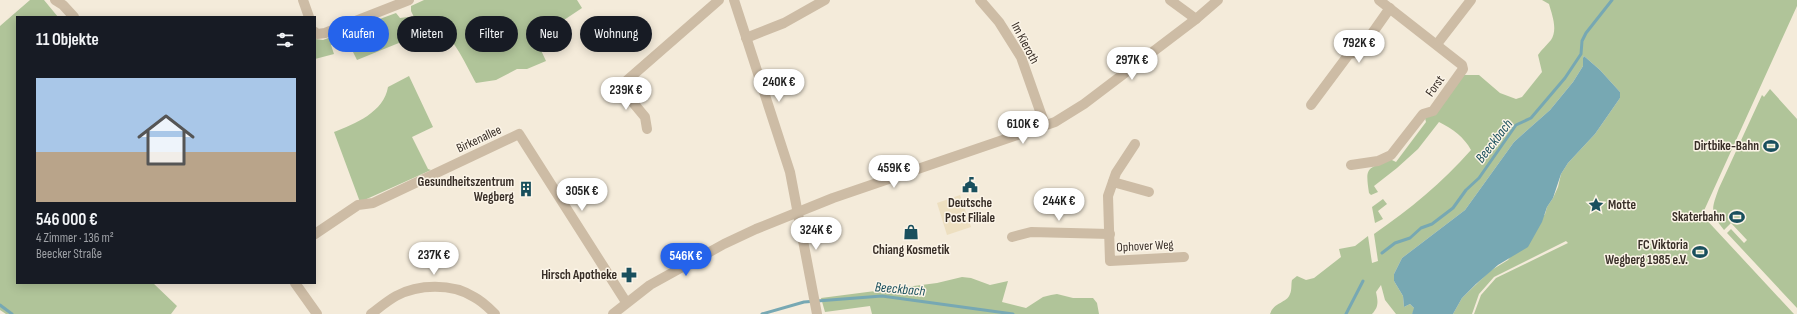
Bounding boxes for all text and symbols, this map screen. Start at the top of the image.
chip: Kaufen [328,16,389,52]
chip: Mieten [397,16,457,52]
chip: Filter [465,16,518,52]
chip: Neu [526,16,572,52]
chip: Wohnung [580,16,652,52]
street label: Im Kieroth [1007,19,1043,67]
icon: filters [274,29,296,51]
text: 11 Objekte [36,30,99,50]
pin: 792K € [1326,30,1392,64]
text: 792K € [1343,35,1375,51]
pin: 297K € [1099,47,1165,81]
text: 297K € [1116,52,1148,68]
pin: 240K € [746,69,812,103]
street label: Forst [1422,72,1448,100]
text: 240K € [763,74,795,90]
pin: 239K € [593,77,659,111]
text: 239K € [610,82,642,98]
icon: home [130,104,202,176]
pin: 610K € [990,111,1056,145]
text: 610K € [1007,116,1039,132]
water label: Beeckbach [1472,116,1516,166]
street label: Birkenallee [454,122,504,156]
sports icon: Dirtbike-Bahn [1762,137,1780,155]
place label: Dirtbike-Bahn [1694,138,1759,154]
pin: 459K € [861,155,927,189]
text: 459K € [877,160,911,176]
place label: Gesundheitszentrum Wegberg [418,174,515,205]
public building icon: Deutsche Post Filiale [961,176,979,194]
pin: 305K € [549,178,615,212]
building icon: Gesundheitszentrum Wegberg [517,180,535,198]
text: 305K € [566,183,598,199]
pin: 244K € [1026,188,1092,222]
text: 244K € [1043,193,1075,209]
place label: Deutsche Post Filiale [945,195,995,226]
place icon: Motte [1587,196,1605,214]
place label: Motte [1608,197,1636,213]
sports icon: Skaterbahn [1728,208,1746,226]
place label: Skaterbahn [1672,209,1725,225]
text: 546 000 € [36,210,98,230]
pin: 324K € [783,217,849,251]
text: 324K € [800,222,832,238]
shop icon: Chiang Kosmetik [902,223,920,241]
text: 4 Zimmer · 136 m² [36,230,114,246]
street label: Ophover Weg [1116,237,1174,255]
place label: FC Viktoria Wegberg 1985 e.V. [1605,237,1688,268]
pin: 237K € [401,242,467,276]
place label: Chiang Kosmetik [872,242,950,258]
pin: 546K € [653,243,719,277]
sports icon: FC Viktoria Wegberg 1985 e.V. [1691,243,1709,261]
text: Beecker Straße [36,246,102,262]
text: 237K € [418,247,450,263]
text: 546K € [670,248,702,264]
pharmacy icon: Hirsch Apotheke [620,266,638,284]
place label: Hirsch Apotheke [541,267,617,283]
water label: Beeckbach [874,278,926,300]

